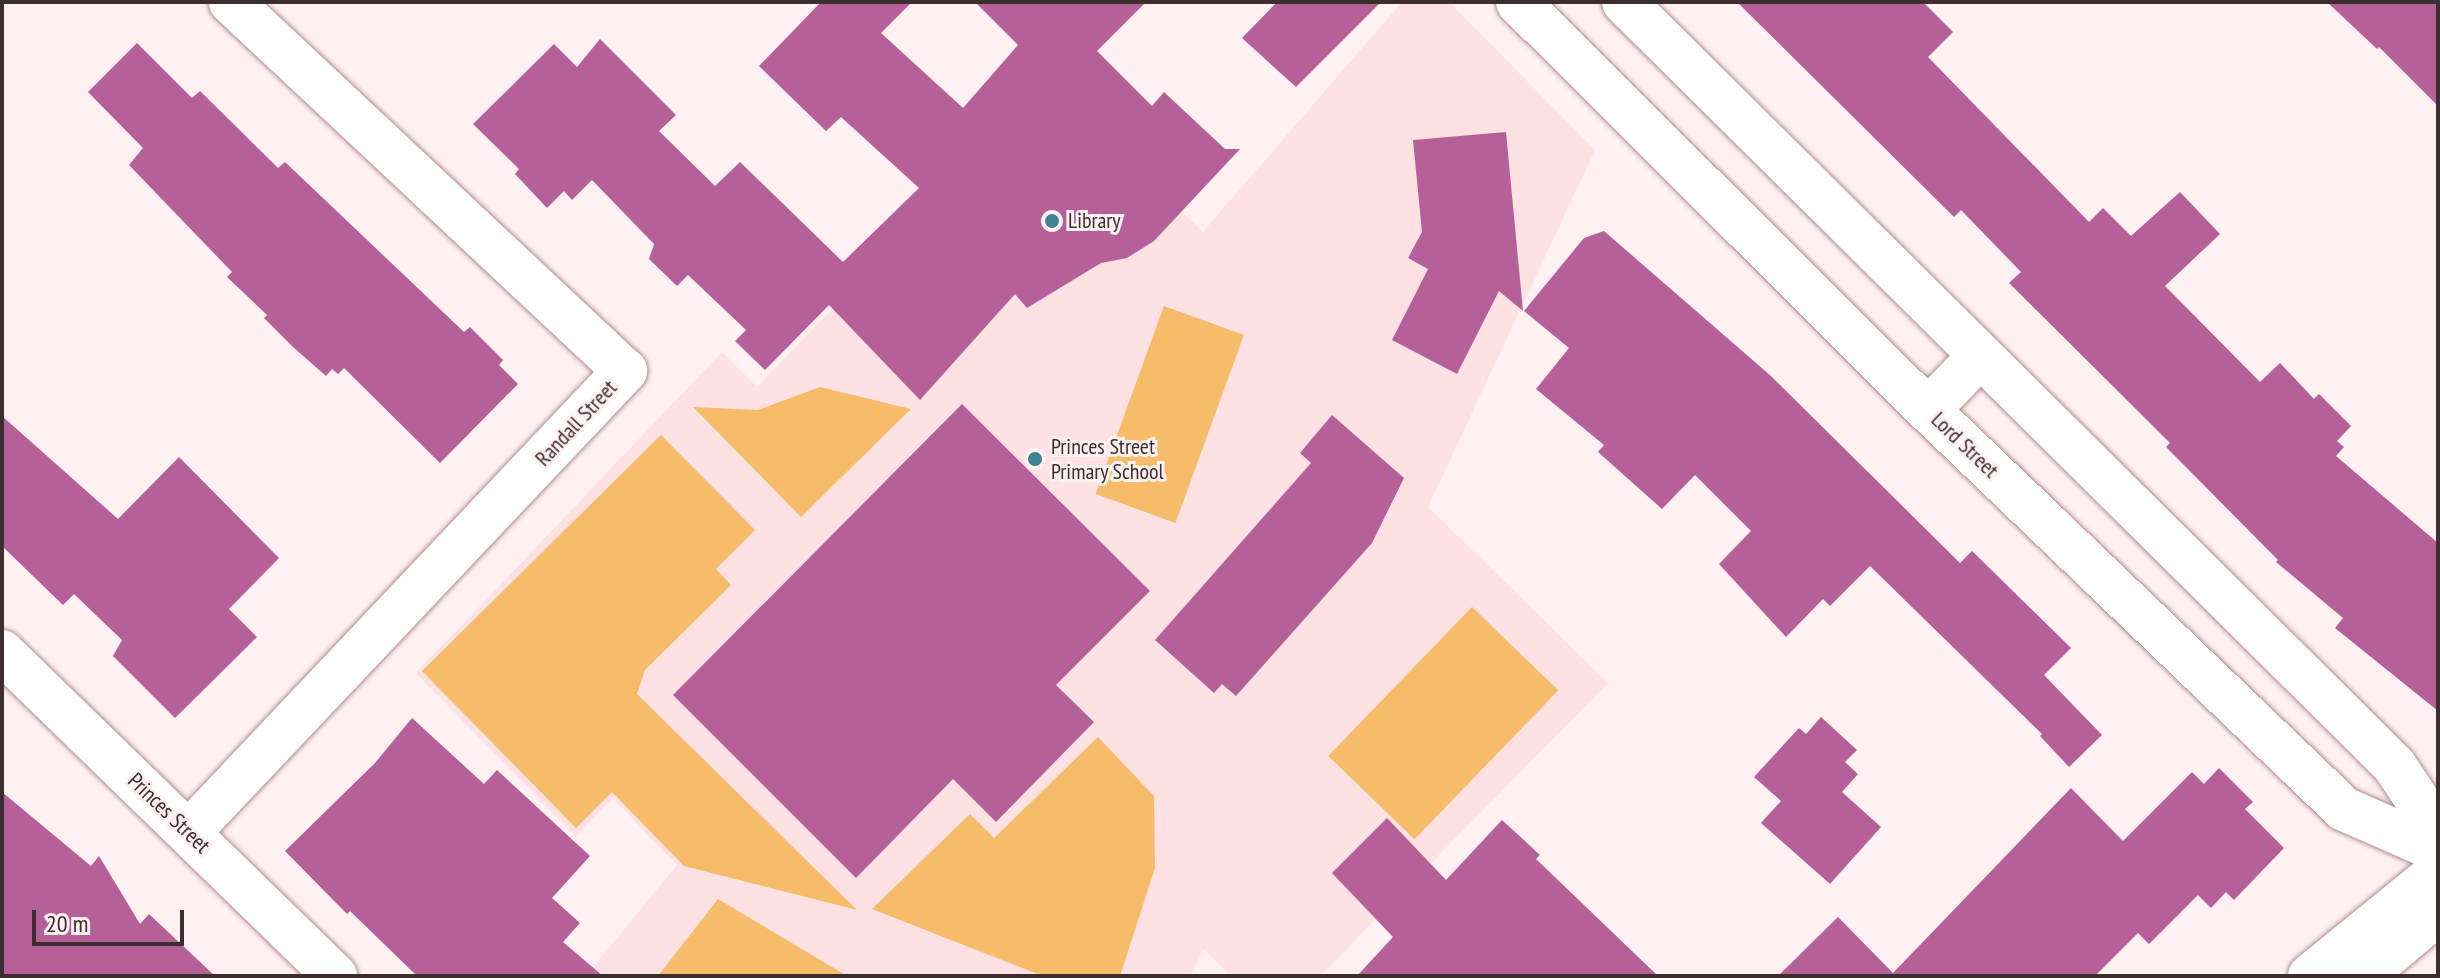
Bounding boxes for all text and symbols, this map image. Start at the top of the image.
place label: Library [1068,208,1121,234]
marker: Library [1043,212,1061,230]
street label: Randall Street [530,375,622,471]
street label: Lord Street [1926,407,2004,483]
place label: Princes Street Primary School [1051,433,1164,484]
marker: Princes Street Primary School [1026,450,1044,468]
street label: Princes Street [122,767,216,859]
scale bar [36,894,188,944]
text: 20 m [46,908,88,939]

